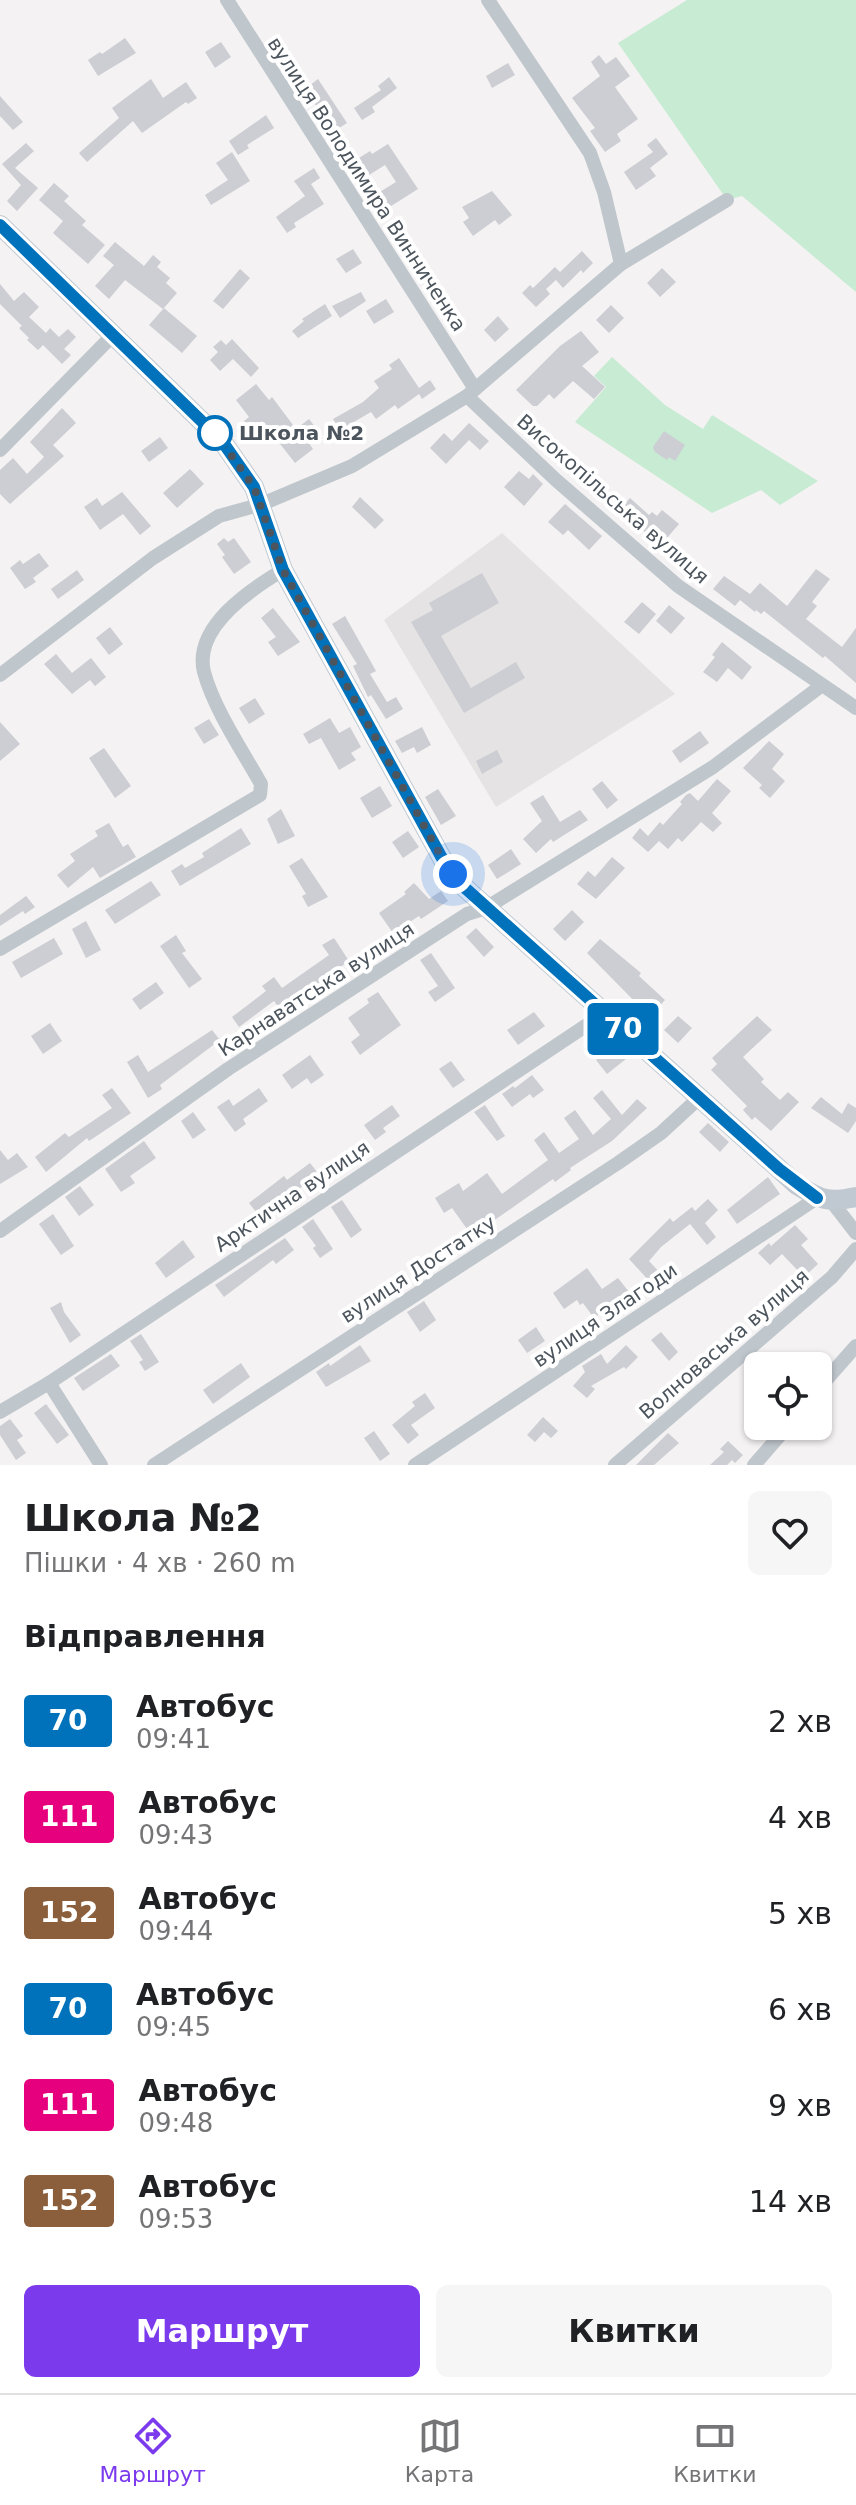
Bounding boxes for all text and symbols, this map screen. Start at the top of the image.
street label: вулиця Володимира Винниченка [263,32,471,336]
street label: Високопільська вулиця [512,409,714,589]
marker: Школа №2 [198,416,232,450]
place label: Школа №2 [239,421,364,445]
your location [433,854,473,894]
street label: Карнаватська вулиця [214,917,418,1061]
line badge: 70 [587,1003,659,1055]
text: 70 [604,1012,642,1045]
street label: Арктична вулиця [210,1135,374,1257]
street label: вулиця Достатку [336,1210,500,1328]
street label: вулиця Злагоди [528,1258,682,1372]
street label: Волноваська вулиця [634,1264,814,1424]
map controls [744,1352,832,1440]
button: locate [744,1352,832,1440]
button: heart [748,1491,832,1575]
text: Школа №2 [24,1496,262,1540]
text: Пішки · 4 хв · 260 m [24,1548,296,1578]
text: Відправлення [24,1619,266,1654]
text: Автобус [136,1689,275,1724]
text: 70 [49,1704,87,1737]
text: 2 хв [768,1704,832,1739]
text: 09:41 [136,1724,211,1754]
text: Автобус [138,1785,277,1820]
text: 111 [40,1800,98,1833]
text: 4 хв [768,1800,832,1835]
text: 09:43 [138,1820,213,1850]
text: Автобус [138,1881,277,1916]
text: 152 [40,1896,98,1929]
text: 5 хв [768,1896,832,1931]
text: 09:44 [138,1916,213,1946]
text: Автобус [136,1977,275,2012]
text: 70 [49,1992,87,2025]
text: 6 хв [768,1992,832,2027]
text: 09:45 [136,2012,211,2042]
text: Автобус [138,2073,277,2108]
text: 111 [40,2088,98,2121]
text: 9 хв [768,2088,832,2123]
text: 09:48 [138,2108,213,2138]
text: Автобус [138,2169,277,2204]
text: 152 [40,2184,98,2217]
text: 14 хв [749,2184,832,2219]
text: 09:53 [138,2204,213,2234]
button: Маршрут [24,2285,420,2377]
button: Квитки [436,2285,832,2377]
tab: Маршрут [99,2414,206,2487]
tab: Карта [405,2414,474,2487]
tab: Квитки [673,2414,756,2487]

